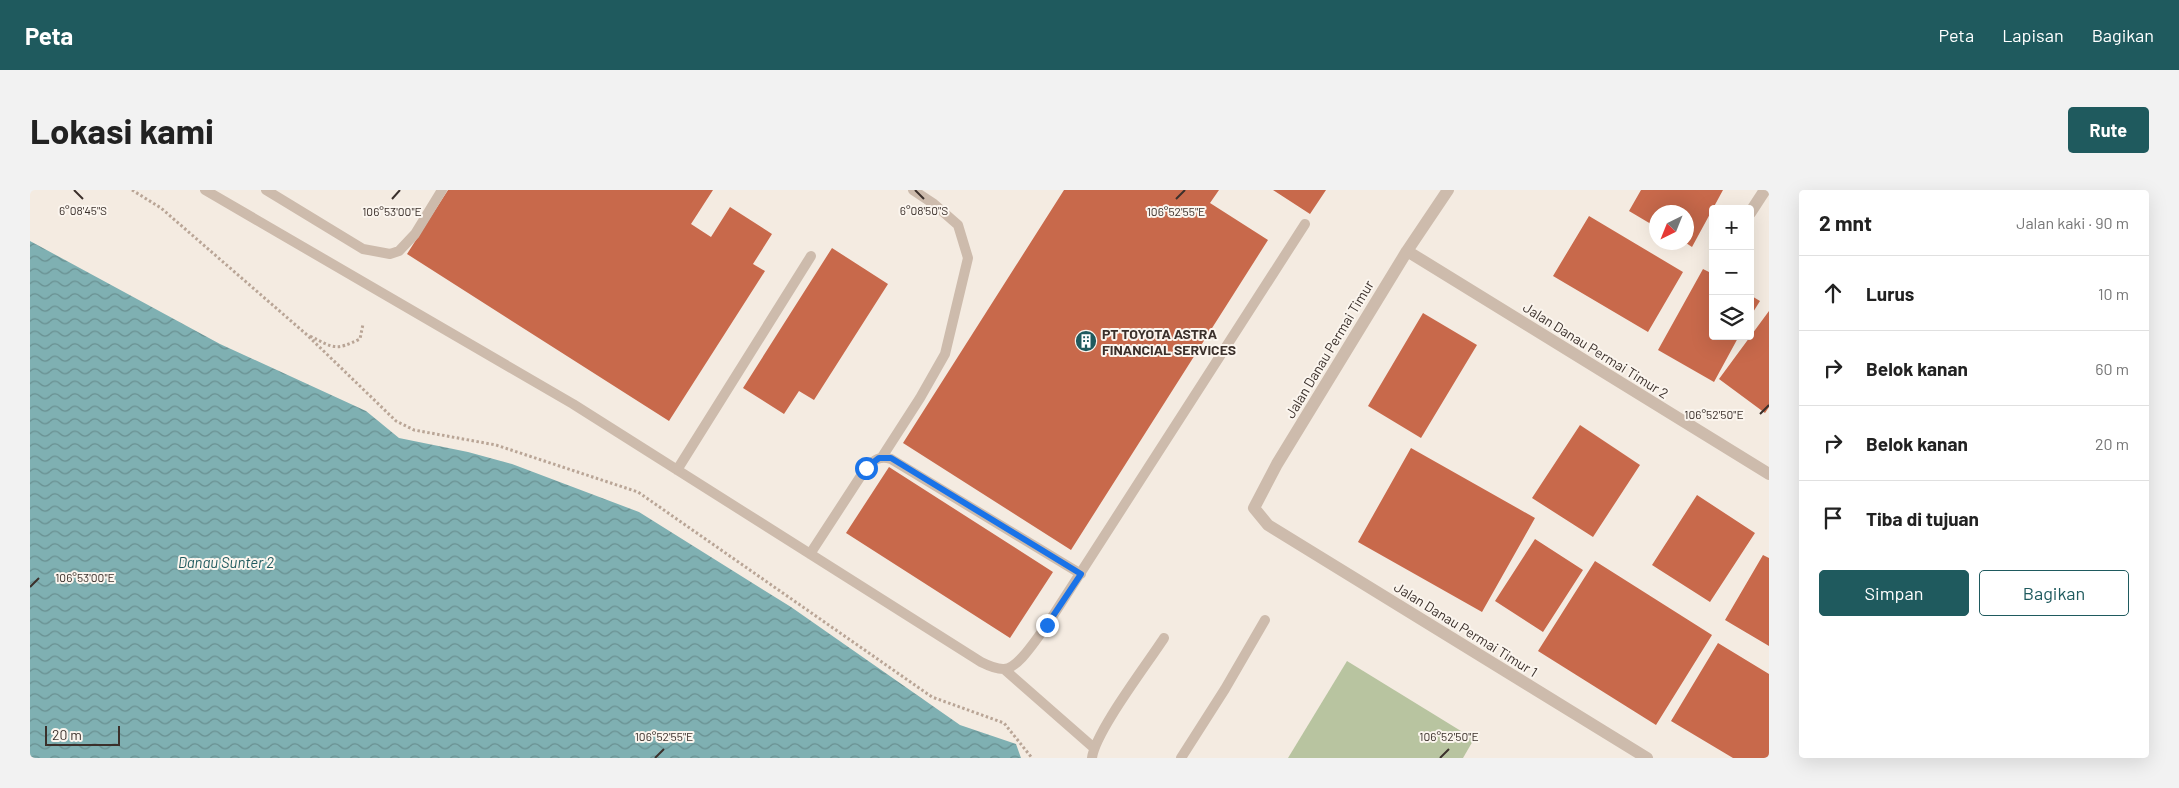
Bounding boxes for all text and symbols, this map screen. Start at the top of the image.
text: Peta [25,21,73,50]
text: Peta [1939,24,1974,46]
text: Lapisan [2002,24,2064,46]
text: Bagikan [2092,24,2154,46]
button: Rute [2068,107,2149,153]
text: Lokasi kami [30,109,214,151]
text: 6°08'45"S [59,203,107,217]
text: 6°08'50"S [900,203,948,217]
text: 106°53'00"E [362,204,422,218]
text: 106°52'55"E [1147,204,1205,218]
north arrow [1649,205,1694,250]
map controls [1709,205,1754,340]
button: + [1709,205,1754,250]
text: 2 mnt [1819,210,1872,235]
text: Jalan kaki · 90 m [2016,213,2129,232]
button: − [1709,250,1754,295]
street label: Jalan Danau Permai Timur [1281,277,1377,421]
icon: ahead [1819,279,1847,307]
text: Lurus [1866,282,1914,305]
text: 10 m [2098,284,2129,303]
button: layers [1709,295,1754,340]
street label: Jalan Danau Permai Timur 2 [1520,298,1672,402]
place label: PT TOYOTA ASTRA FINANCIAL SERVICES [1102,325,1236,358]
building icon: PT TOYOTA ASTRA FINANCIAL SERVICES [1074,329,1098,353]
icon: right [1819,354,1847,382]
text: Belok kanan [1866,357,1968,380]
text: 60 m [2095,359,2129,378]
text: 106°52'50"E [1684,407,1744,421]
icon: right [1819,429,1847,457]
text: Belok kanan [1866,432,1968,455]
text: 20 m [2095,434,2129,453]
route start [855,457,878,480]
icon: arrive [1819,504,1847,532]
text: Tiba di tujuan [1866,507,1979,530]
water label: Danau Sunter 2 [178,553,274,571]
text: 106°53'00"E [55,570,115,584]
button: Simpan [1819,570,1969,616]
button: Bagikan [1979,570,2129,616]
street label: Jalan Danau Permai Timur 1 [1391,578,1541,680]
route end [1036,614,1059,637]
scale bar [45,723,120,746]
text: 20 m [52,726,82,743]
text: 106°52'55"E [635,729,693,743]
text: 106°52'50"E [1419,729,1479,743]

